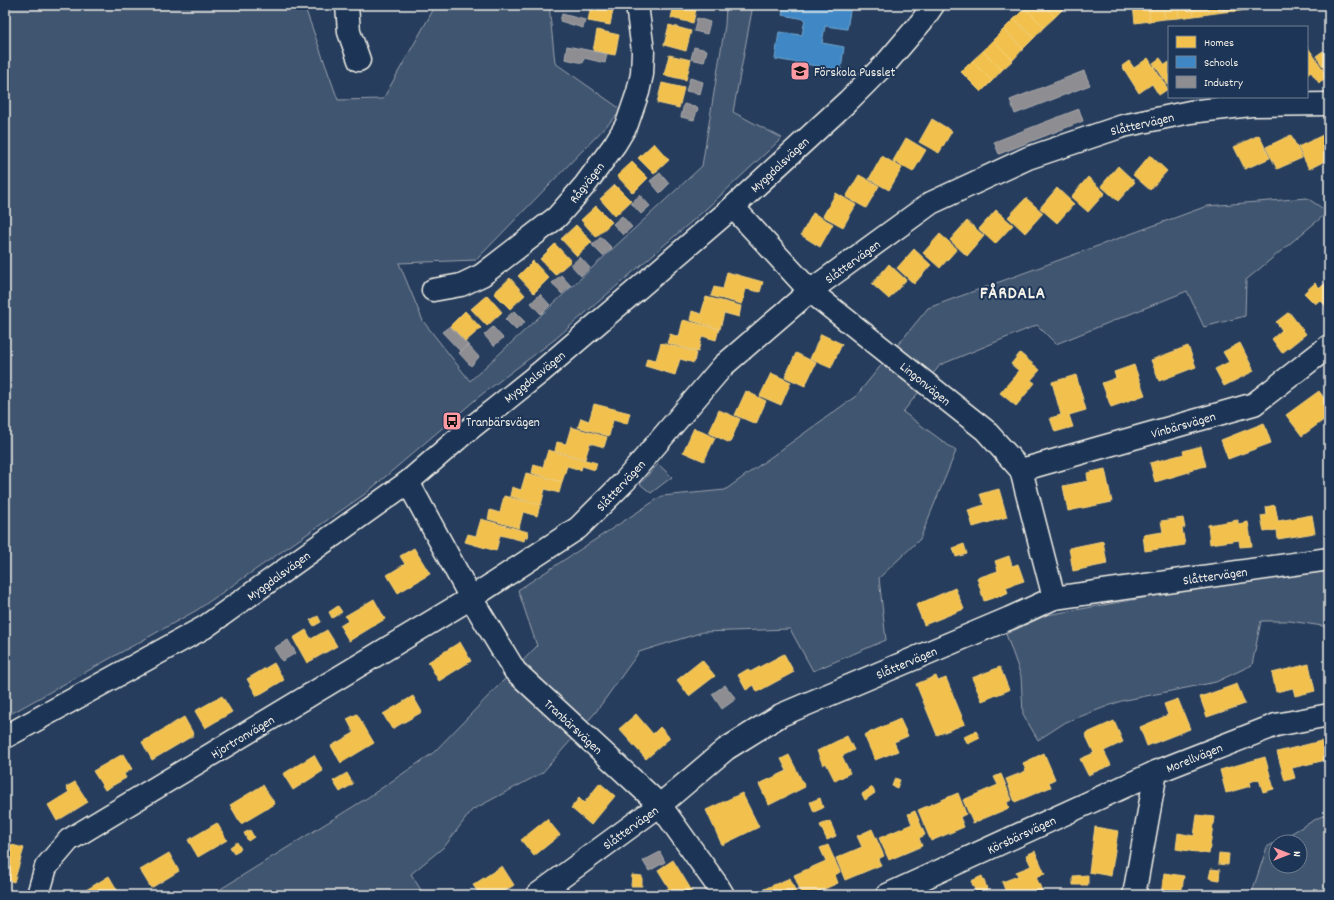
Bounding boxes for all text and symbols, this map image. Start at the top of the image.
legend [1168,26,1308,98]
text: Homes [1204,35,1234,52]
text: Schools [1204,55,1238,72]
school or university icon: Förskola Pusslet [789,60,811,82]
place label: Förskola Pusslet [814,64,895,83]
text: Industry [1204,75,1244,92]
street label: Slåttervägen [1109,109,1176,142]
street label: Myggdalsvägen [747,134,814,198]
street label: Rågvägen [566,159,610,208]
street label: Slåttervägen [822,236,885,290]
district label: FÅRDALA [980,282,1046,307]
street label: Myggdalsvägen [501,347,570,409]
street label: Lingonvägen [895,359,954,411]
street label: Vinbärsvägen [1149,408,1218,445]
bus stop icon: Tranbärsvägen [441,410,463,432]
place label: Tranbärsvägen [466,414,540,433]
street label: Slåttervägen [593,457,651,517]
street label: Myggdalsvägen [244,547,315,607]
street label: Slåttervägen [1182,564,1249,591]
street label: Slåttervägen [873,643,941,686]
street label: Tranbärsvägen [539,696,606,760]
street label: Hjortronvägen [208,712,279,765]
street label: Morellvägen [1164,739,1226,779]
street label: Slåttervägen [600,802,663,856]
street label: Körsbärsvägen [985,812,1060,860]
north arrow [1268,834,1308,874]
text: N [1288,851,1304,857]

